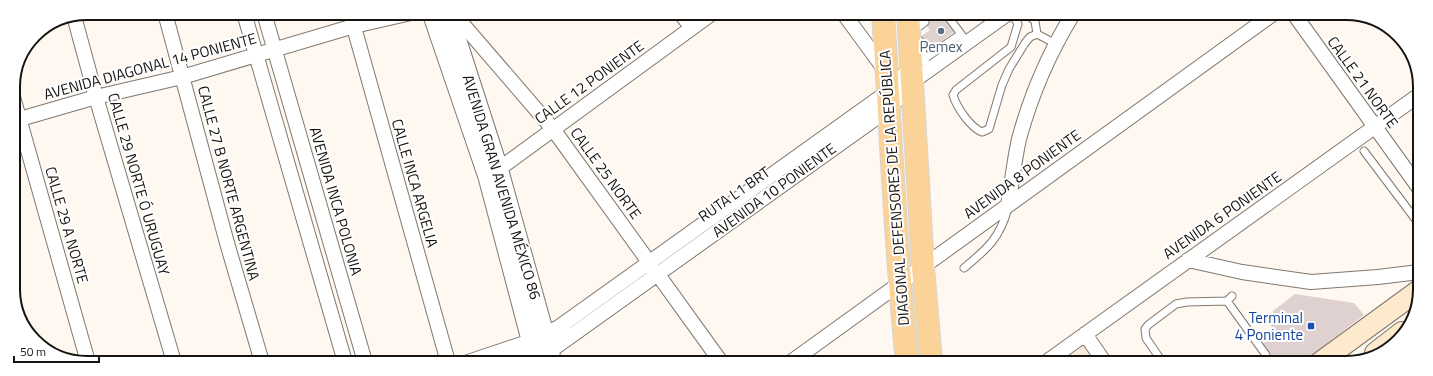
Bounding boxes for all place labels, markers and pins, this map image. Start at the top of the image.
marker: Pemex [936,26,946,36]
place label: Pemex [919,35,963,58]
place label: Terminal 4 Poniente [1235,306,1303,346]
marker: Terminal 4 Poniente [1306,321,1316,331]

